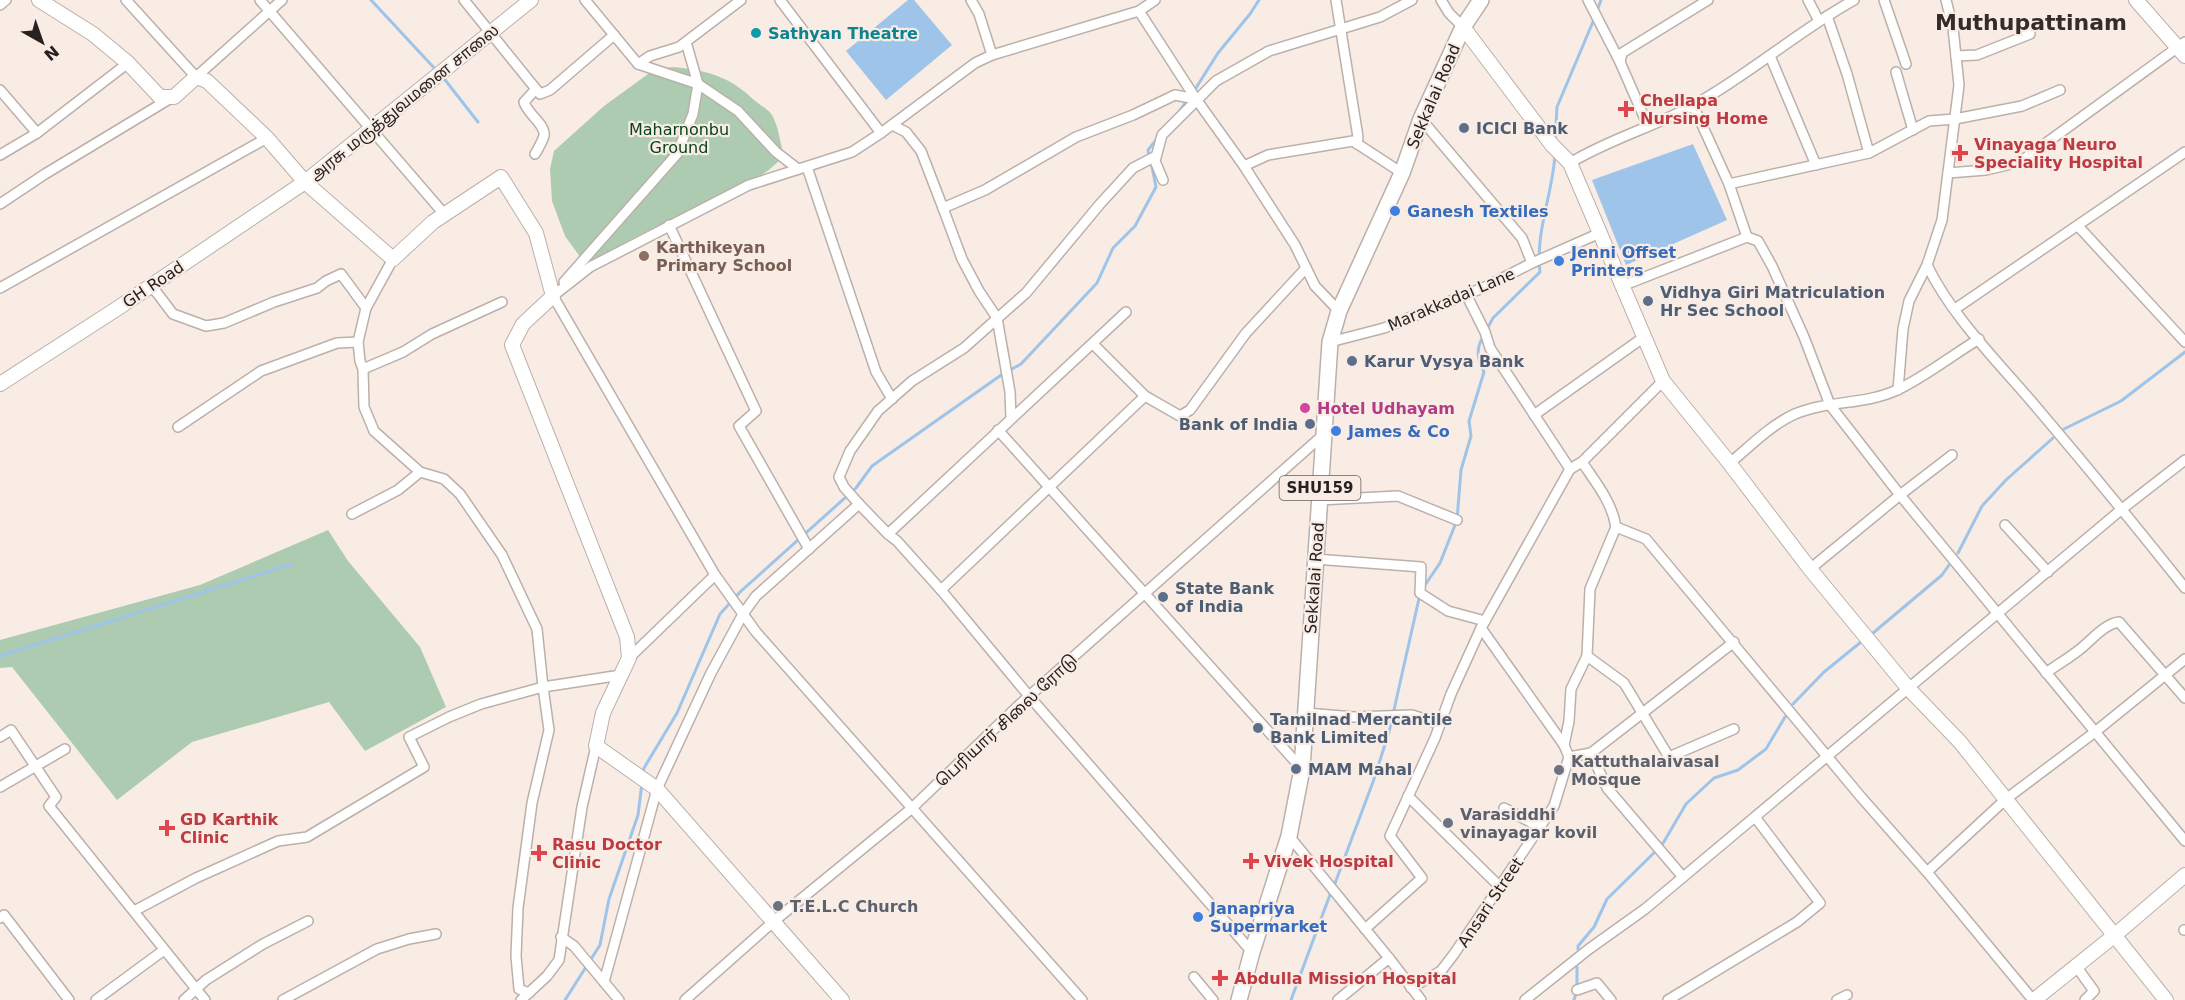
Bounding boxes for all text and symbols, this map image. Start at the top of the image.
district label: Muthupattinam [1935,10,2127,35]
north arrow [12,12,72,72]
street label: அரசு மருத்துவமனை சாலை [306,20,504,186]
place label: Sathyan Theatre [768,24,918,43]
marker: Sathyan Theatre [749,26,763,40]
street label: Sekkalai Road [1403,41,1464,151]
text: N [40,42,63,65]
place label: Chellapa Nursing Home [1640,91,1768,128]
marker: Chellapa Nursing Home [1617,100,1635,118]
place label: ICICI Bank [1476,119,1568,138]
park label: Maharnonbu Ground [629,120,729,157]
marker: ICICI Bank [1457,121,1471,135]
place label: Vinayaga Neuro Speciality Hospital [1974,135,2143,172]
marker: Vinayaga Neuro Speciality Hospital [1951,144,1969,162]
place label: Ganesh Textiles [1407,202,1549,221]
marker: Ganesh Textiles [1388,204,1402,218]
place label: Karthikeyan Primary School [656,238,792,275]
place label: Jenni Offset Printers [1570,243,1677,280]
marker: Karthikeyan Primary School [637,249,651,263]
marker: Jenni Offset Printers [1552,254,1566,268]
street label: GH Road [119,257,187,312]
street label: Marakkadai Lane [1385,264,1518,335]
place label: Vidhya Giri Matriculation Hr Sec School [1660,283,1885,320]
marker: Vidhya Giri Matriculation Hr Sec School [1641,294,1655,308]
place label: Karur Vysya Bank [1364,352,1524,371]
marker: Karur Vysya Bank [1345,354,1359,368]
place label: Hotel Udhayam [1317,399,1455,418]
marker: Hotel Udhayam [1298,401,1312,415]
place label: Bank of India [1179,415,1298,434]
marker: Bank of India [1303,417,1317,431]
place label: James & Co [1347,422,1450,441]
marker: James & Co [1329,424,1343,438]
road number: SHU159 [1280,476,1360,500]
street label: Sekkalai Road [1301,522,1328,635]
place label: State Bank of India [1175,579,1274,616]
marker: State Bank of India [1156,590,1170,604]
street label: பெரியார் சிலை ரோடு [932,650,1082,792]
place label: Tamilnad Mercantile Bank Limited [1270,710,1452,747]
marker: Tamilnad Mercantile Bank Limited [1251,721,1265,735]
place label: Kattuthalaivasal Mosque [1571,752,1720,789]
place label: MAM Mahal [1308,760,1412,779]
marker: MAM Mahal [1289,762,1303,776]
marker: Kattuthalaivasal Mosque [1552,763,1566,777]
place label: Varasiddhi vinayagar kovil [1460,805,1597,842]
place label: GD Karthik Clinic [180,810,279,847]
marker: Varasiddhi vinayagar kovil [1441,816,1455,830]
marker: GD Karthik Clinic [158,819,176,837]
place label: Rasu Doctor Clinic [552,835,662,872]
marker: Rasu Doctor Clinic [530,844,548,862]
marker: Vivek Hospital [1242,852,1260,870]
place label: Vivek Hospital [1264,852,1394,871]
street label: Ansari Street [1453,854,1527,951]
place label: T.E.L.C Church [790,897,918,916]
marker: T.E.L.C Church [771,899,785,913]
place label: Janapriya Supermarket [1209,899,1328,936]
marker: Janapriya Supermarket [1191,910,1205,924]
marker: Abdulla Mission Hospital [1211,969,1229,987]
place label: Abdulla Mission Hospital [1234,969,1457,988]

